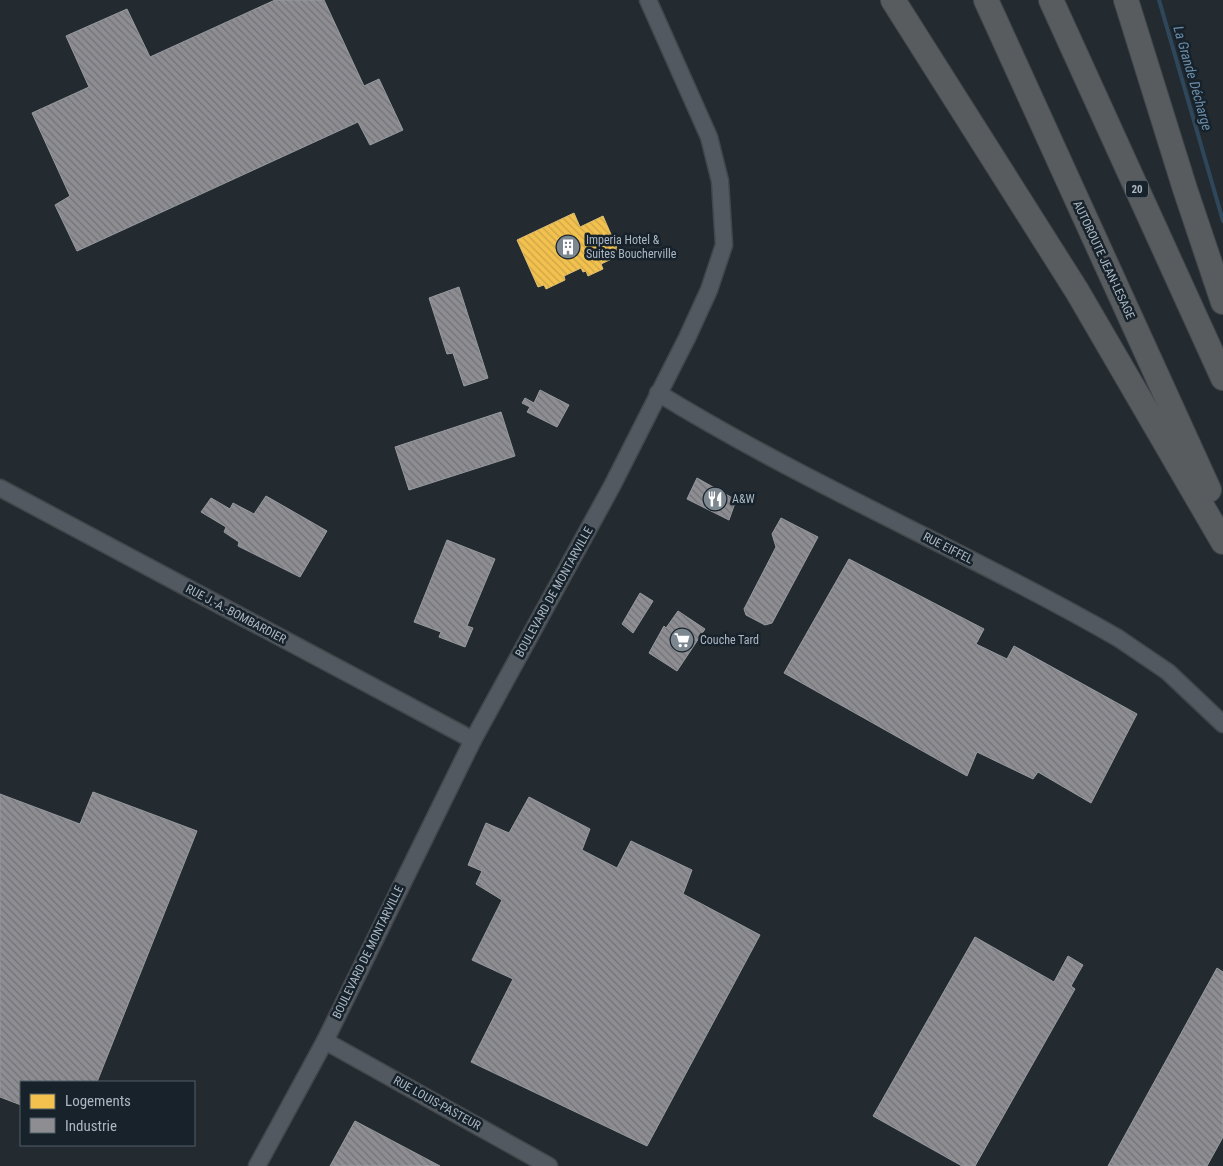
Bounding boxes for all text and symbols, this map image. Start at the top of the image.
water label: La Grande Décharge [1170,24,1216,132]
road number: 20 [1126,180,1148,198]
street label: AUTOROUTE JEAN-LESAGE [1070,199,1138,321]
place label: Imperia Hotel & Suites Boucherville [586,233,677,261]
building icon: Imperia Hotel & Suites Boucherville [555,234,581,260]
restaurant icon: A&W [702,486,728,512]
place label: A&W [732,492,755,506]
street label: BOULEVARD DE MONTARVILLE [512,524,596,659]
street label: RUE EIFFEL [921,530,975,567]
street label: RUE J.-A.-BOMBARDIER [183,582,289,647]
supermarket icon: Couche Tard [669,627,695,653]
place label: Couche Tard [700,633,759,647]
street label: BOULEVARD DE MONTARVILLE [330,883,406,1021]
street label: RUE LOUIS-PASTEUR [391,1073,484,1133]
legend [20,1081,195,1146]
text: Logements [65,1092,131,1110]
text: Industrie [65,1117,117,1135]

